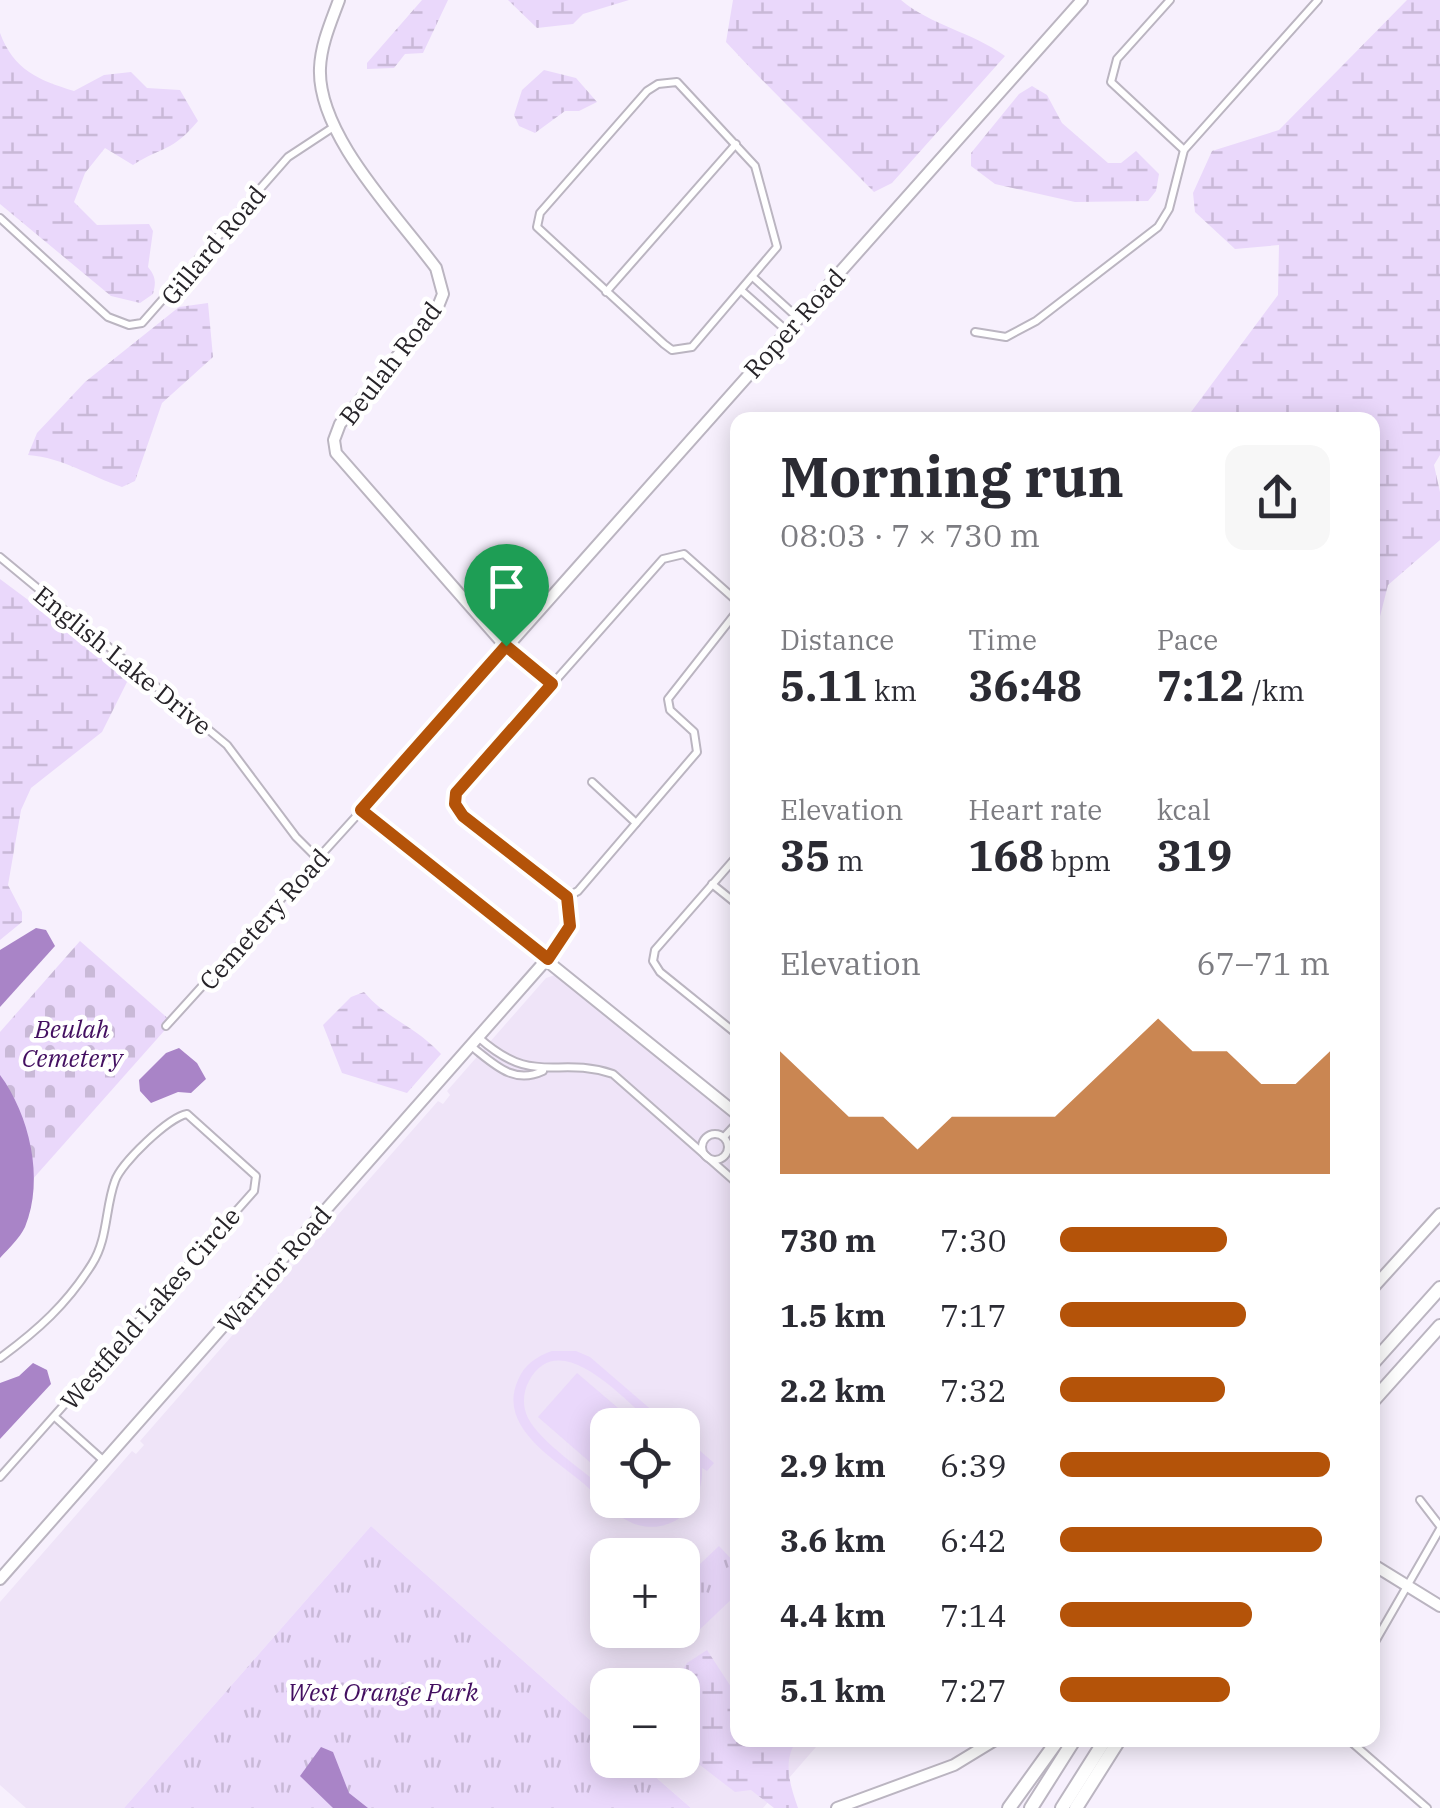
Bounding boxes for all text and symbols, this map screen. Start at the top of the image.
street label: Gillard Road [153,178,273,312]
street label: Roper Road [736,261,852,385]
street label: Beulah Road [331,295,449,431]
text: Morning run [780,441,1124,512]
button: share [1225,445,1330,550]
text: 08:03 · 7 × 730 m [780,514,1040,556]
pin [464,544,549,647]
icon: arrive [479,559,534,614]
street label: English Lake Drive [27,578,219,742]
text: Distance [780,621,894,658]
text: Time [968,621,1037,658]
text: Pace [1157,621,1218,658]
text: 5.11 [780,658,867,713]
text: 36:48 [968,658,1082,713]
text: 7:12 [1157,658,1245,713]
text: km [867,672,917,709]
text: /km [1245,672,1305,709]
text: Elevation [780,791,903,828]
text: Heart rate [968,791,1102,828]
text: kcal [1157,791,1211,828]
text: 35 [780,828,830,883]
text: 168 [968,828,1044,883]
text: 319 [1157,828,1232,883]
street label: Cemetery Road [192,841,336,997]
text: m [830,842,864,879]
text: bpm [1044,842,1111,879]
text: Elevation [780,942,921,984]
text: 67–71 m [1196,942,1330,984]
park label: Beulah Cemetery [22,1012,125,1074]
street label: Warrior Road [210,1199,338,1339]
street label: Westfield Lakes Circle [53,1200,247,1416]
text: 730 m [780,1219,876,1261]
text: 7:30 [940,1219,1007,1261]
text: 1.5 km [780,1294,886,1336]
text: 7:17 [940,1294,1007,1336]
text: 2.2 km [780,1369,886,1411]
text: 7:32 [940,1369,1007,1411]
map controls [590,1408,700,1778]
button: locate [590,1408,700,1518]
text: 2.9 km [780,1444,886,1486]
text: 6:39 [940,1444,1007,1486]
text: 3.6 km [780,1519,886,1561]
text: 6:42 [940,1519,1007,1561]
button: + [590,1538,700,1648]
text: 4.4 km [780,1594,886,1636]
text: 7:14 [940,1594,1007,1636]
button: − [590,1668,700,1778]
text: 5.1 km [780,1669,886,1711]
text: 7:27 [940,1669,1007,1711]
park label: West Orange Park [288,1675,479,1708]

